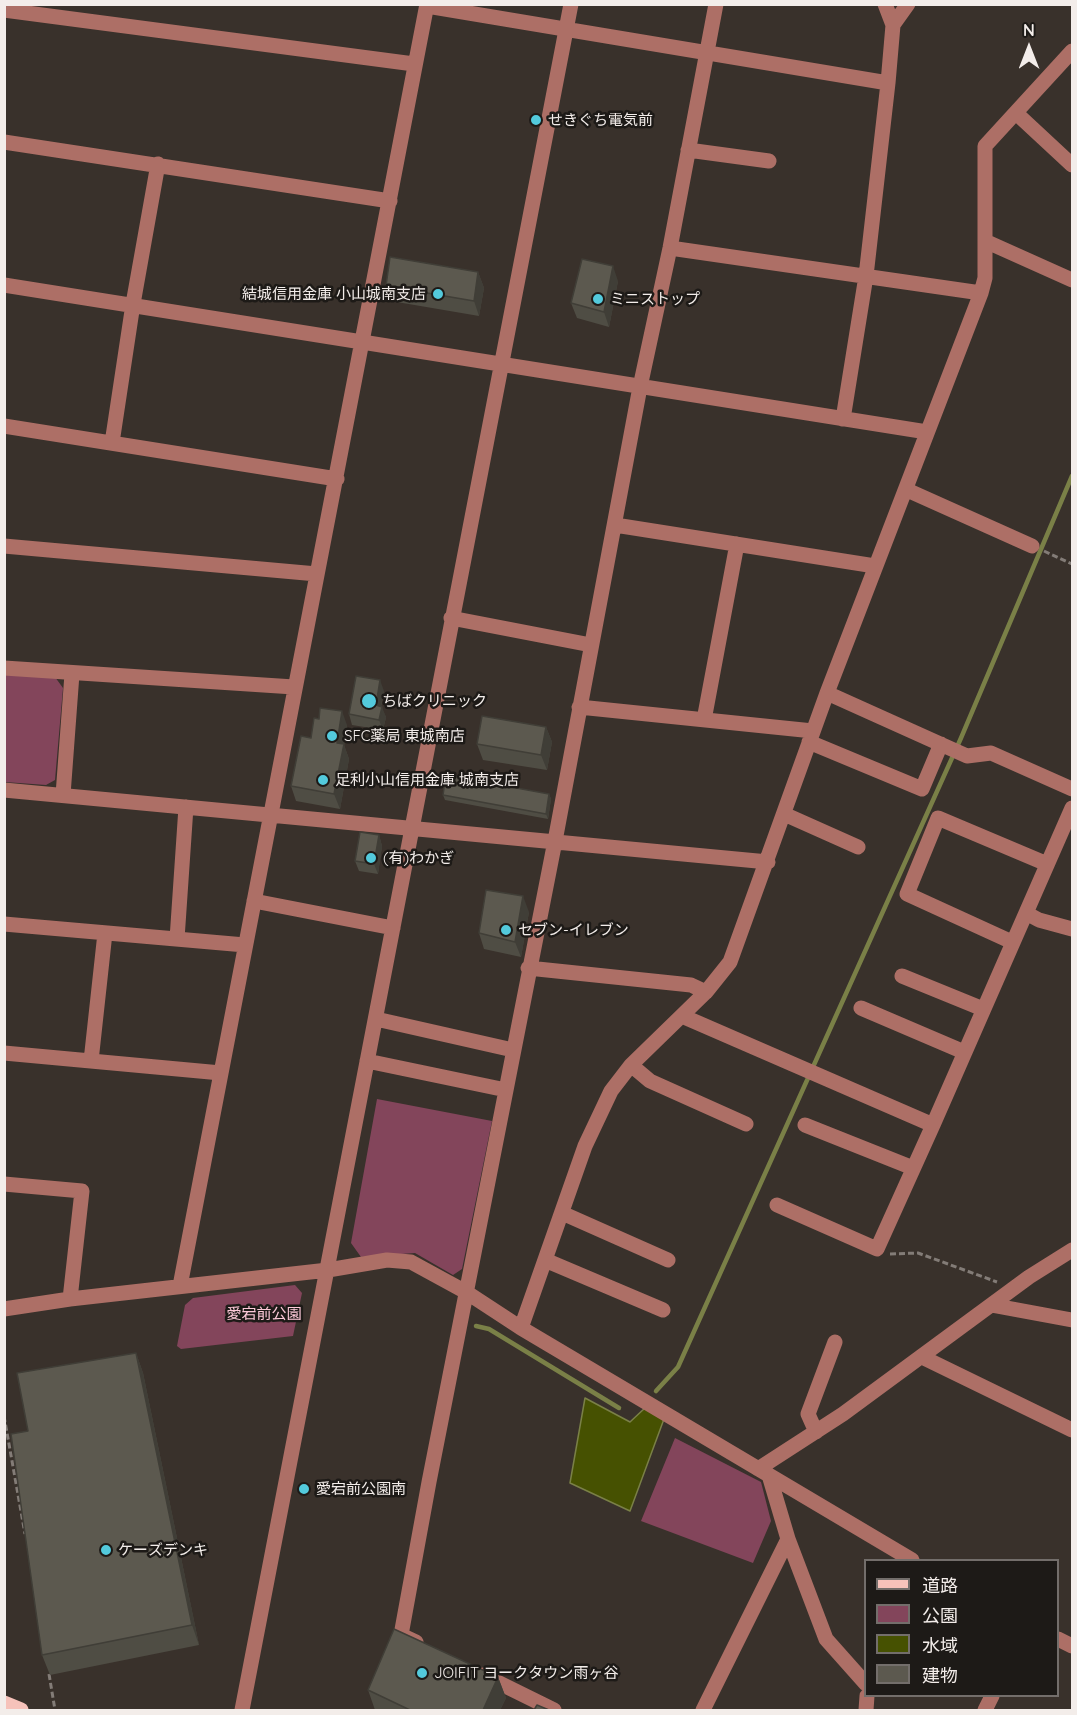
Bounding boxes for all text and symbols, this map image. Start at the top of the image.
north arrow [999,18,1059,78]
text: N [1023,20,1035,40]
place label: せきぐち電気前 [548,111,653,129]
marker: せきぐち電気前 [529,113,543,127]
place label: 結城信用金庫 小山城南支店 [242,285,426,303]
marker: 結城信用金庫 小山城南支店 [431,287,445,301]
place label: ミニストップ [610,290,700,308]
marker: ミニストップ [591,292,605,306]
marker: ちばクリニック [360,692,378,710]
place label: ちばクリニック [382,692,487,710]
place label: SFC薬局 東城南店 [344,727,465,745]
marker: SFC薬局 東城南店 [325,729,339,743]
place label: 足利小山信用金庫 城南支店 [335,771,519,789]
marker: 足利小山信用金庫 城南支店 [316,773,330,787]
place label: (有)わかぎ [383,849,454,867]
marker: (有)わかぎ [364,851,378,865]
place label: セブン-イレブン [518,921,629,939]
marker: セブン-イレブン [499,923,513,937]
park label: 愛宕前公園 [227,1305,301,1323]
place label: 愛宕前公園南 [316,1480,406,1498]
marker: 愛宕前公園南 [297,1482,311,1496]
place label: ケーズデンキ [118,1541,208,1559]
marker: ケーズデンキ [99,1543,113,1557]
legend [864,1559,1059,1697]
text: 道路 [922,1574,958,1597]
text: 公園 [922,1604,958,1627]
text: 水域 [922,1634,958,1657]
place label: JOIFIT ヨークタウン雨ヶ谷 [434,1664,618,1682]
text: 建物 [922,1664,958,1687]
marker: JOIFIT ヨークタウン雨ヶ谷 [415,1666,429,1680]

